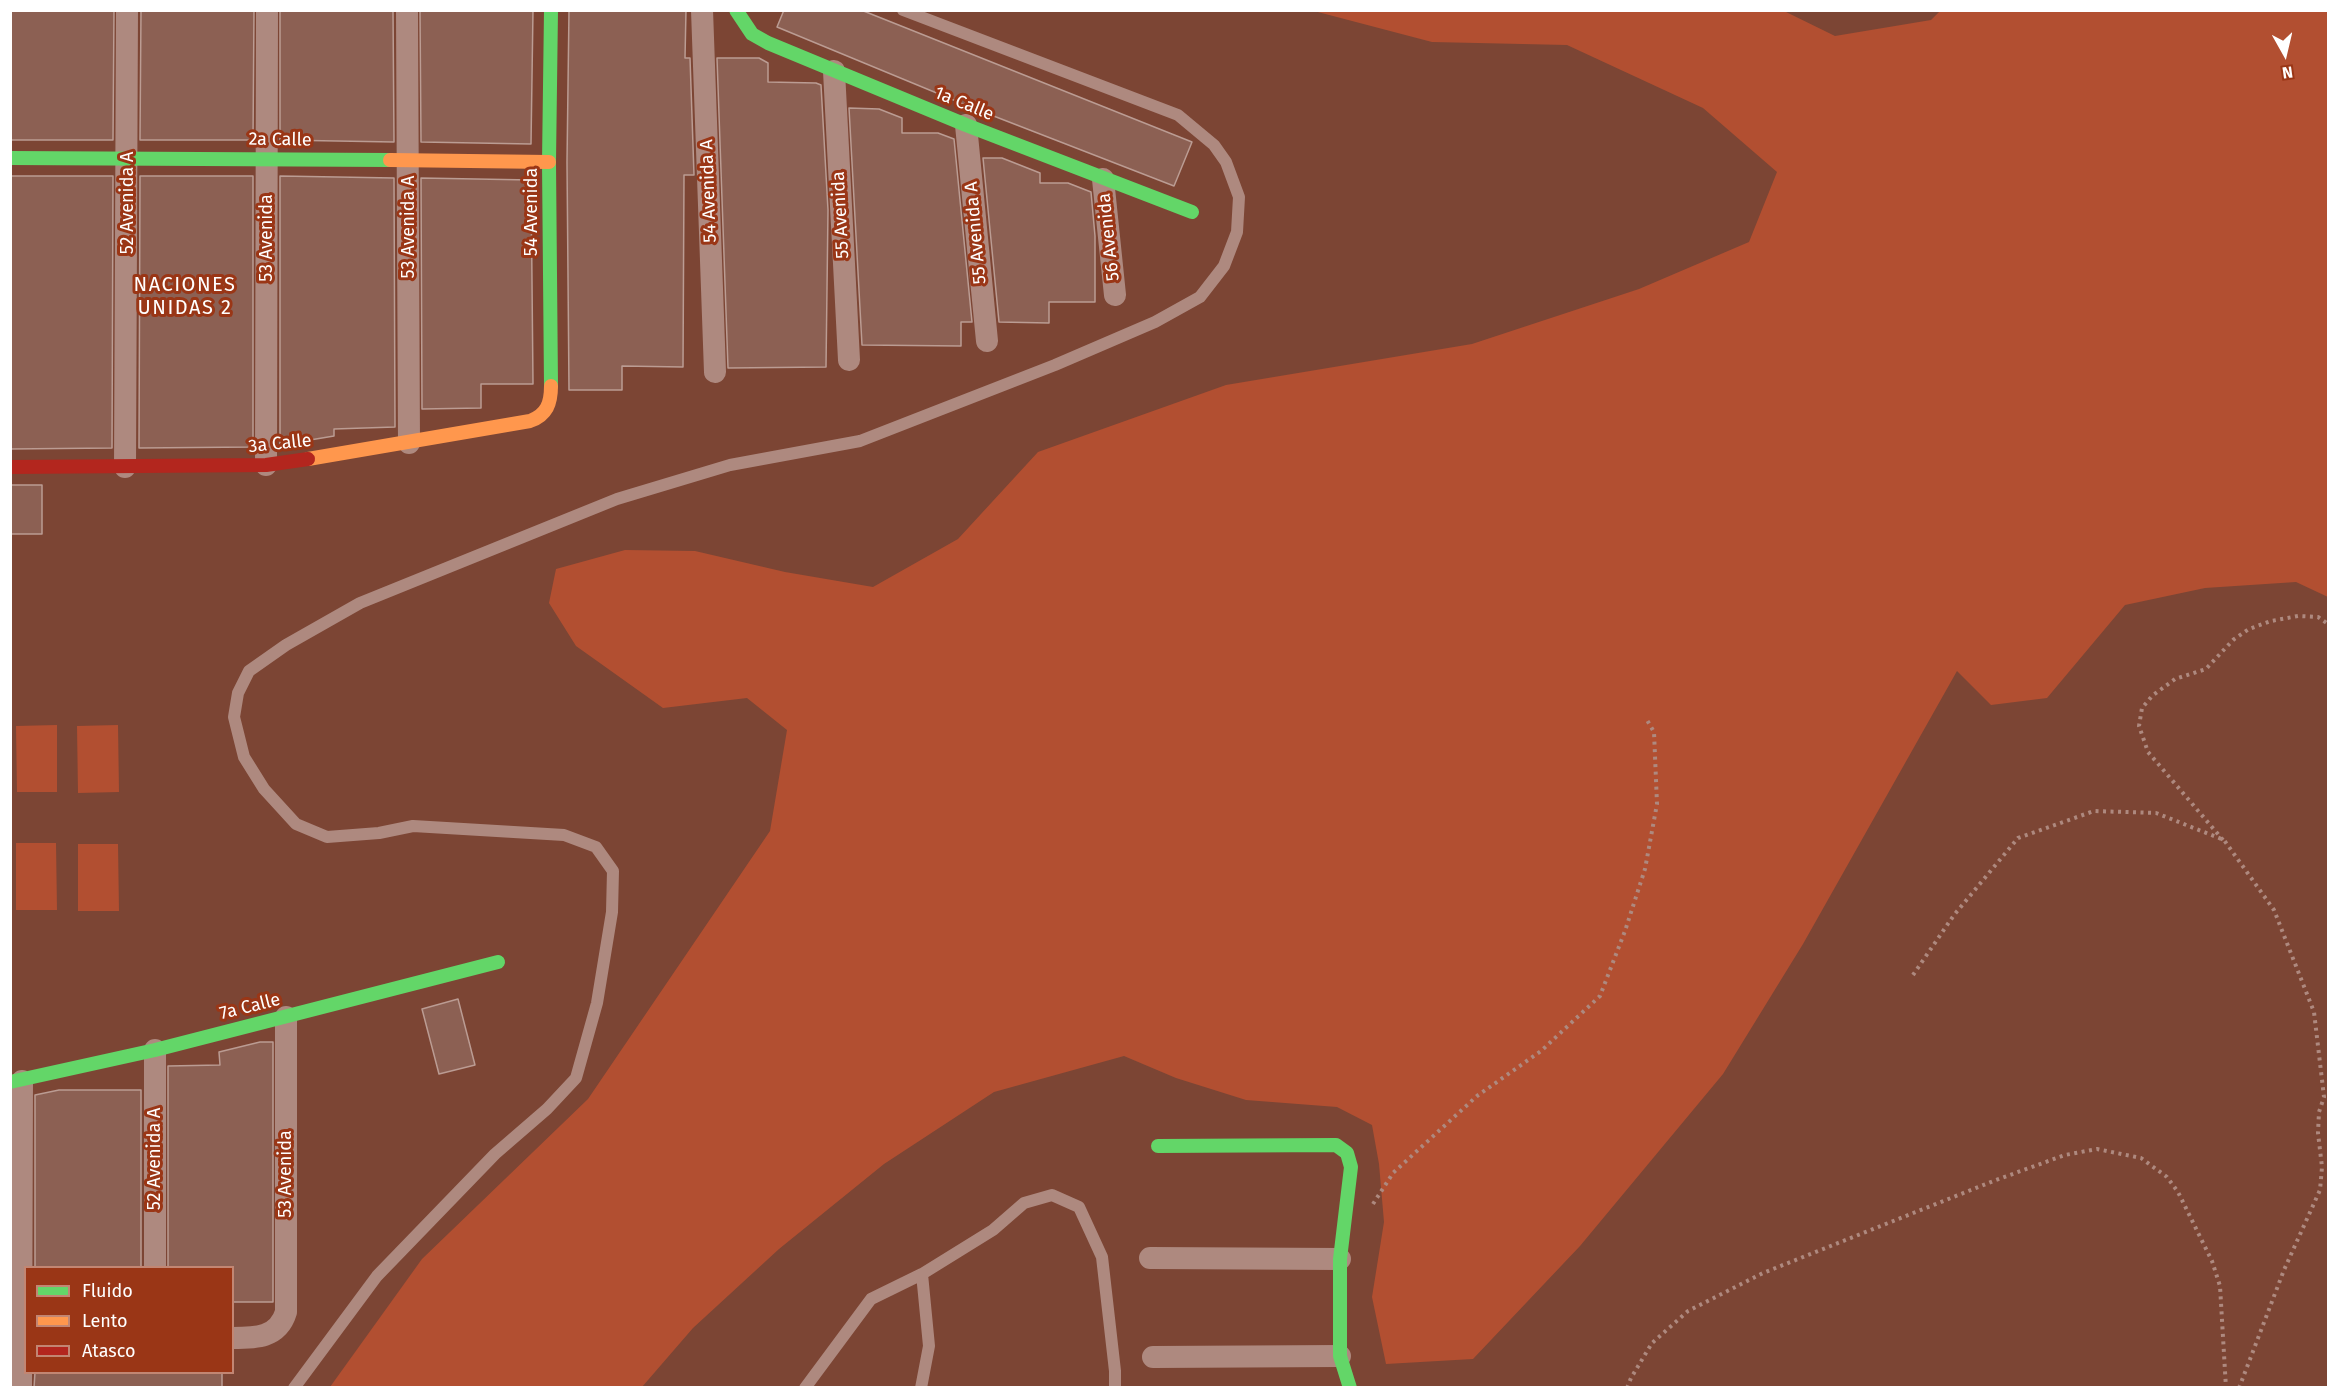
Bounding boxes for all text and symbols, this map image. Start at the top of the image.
north arrow [2255,24,2315,84]
text: N [2281,62,2294,82]
street label: 1a Calle [931,82,997,126]
street label: 2a Calle [248,129,312,151]
street label: 54 Avenida A [696,139,722,243]
street label: 52 Avenida A [117,152,139,254]
street label: 54 Avenida [521,168,543,256]
street label: 55 Avenida [828,171,854,259]
street label: 53 Avenida A [398,176,420,278]
street label: 55 Avenida A [961,181,991,285]
street label: 56 Avenida [1094,192,1124,282]
street label: 53 Avenida [256,194,278,282]
district label: NACIONES UNIDAS 2 [134,273,236,320]
street label: 3a Calle [247,430,313,458]
street label: 7a Calle [217,989,283,1025]
street label: 52 Avenida A [144,1108,166,1210]
street label: 53 Avenida [275,1130,297,1218]
legend [24,1266,234,1374]
text: Fluido [82,1280,133,1302]
text: Lento [82,1310,128,1332]
text: Atasco [82,1340,135,1362]

